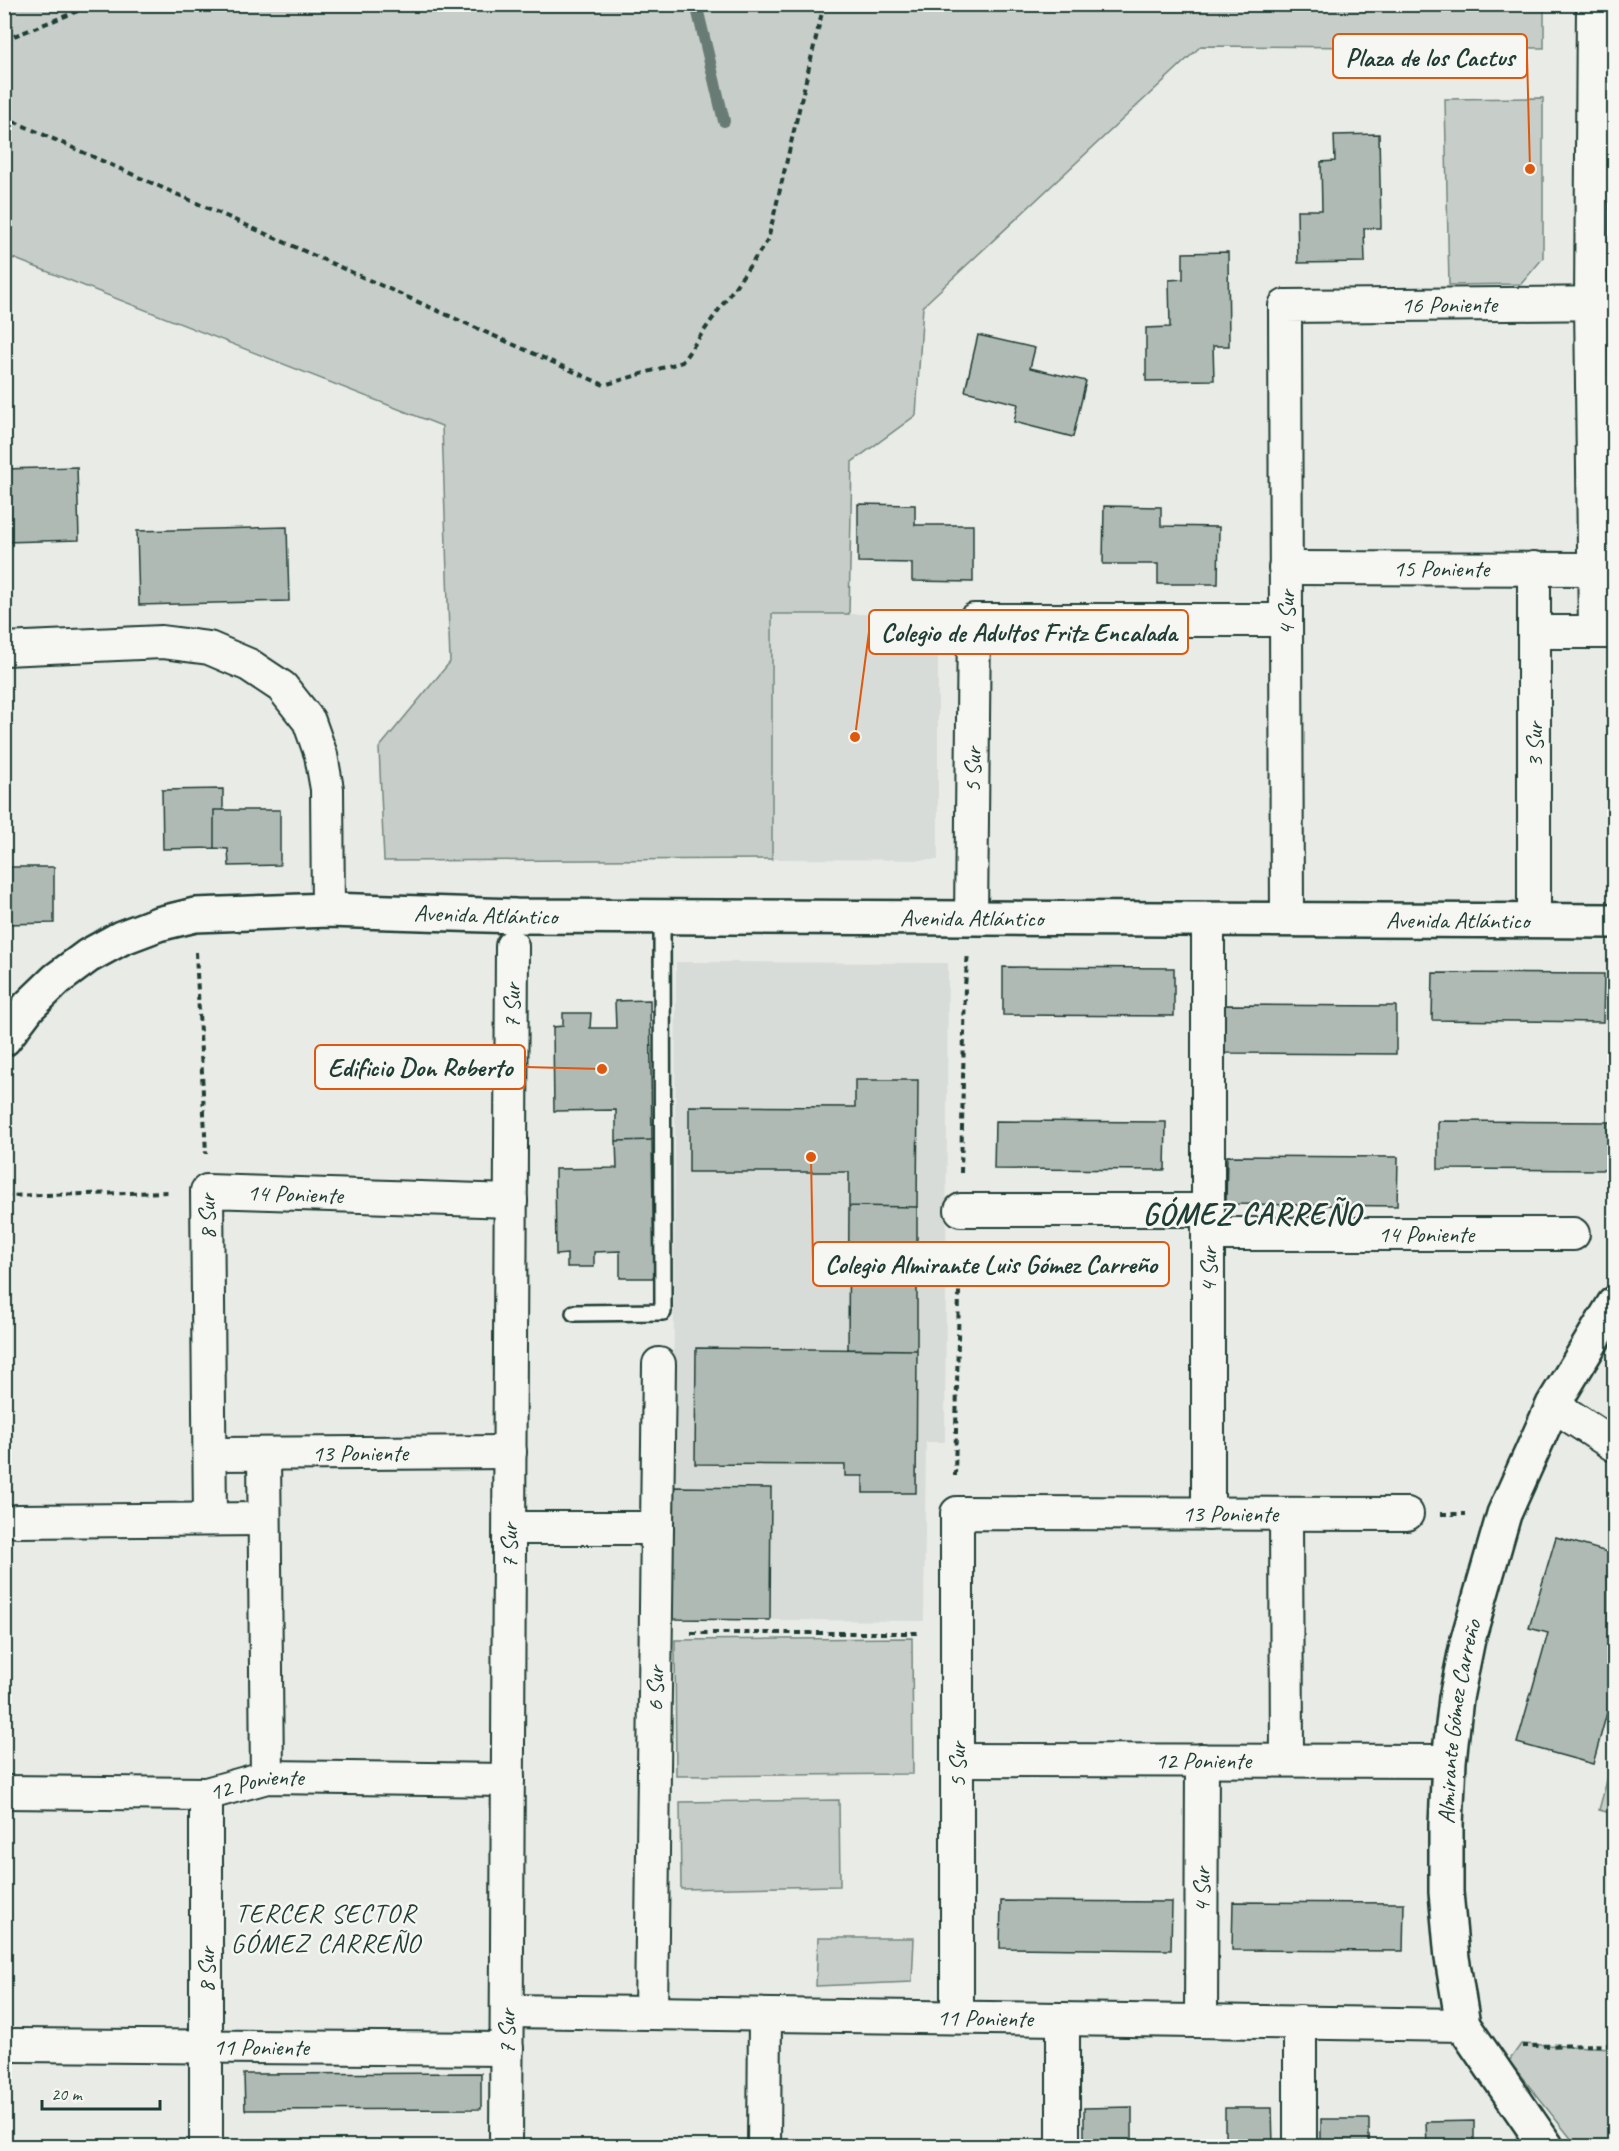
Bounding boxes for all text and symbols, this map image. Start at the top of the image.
callout: Plaza de los Cactus [1333,34,1527,78]
text: Plaza de los Cactus [1346,41,1517,74]
street label: 16 Poniente [1401,289,1499,320]
street label: 15 Poniente [1393,553,1491,584]
street label: 4 Sur [1271,588,1301,636]
callout: Colegio de Adultos Fritz Encalada [869,610,1188,654]
text: Colegio de Adultos Fritz Encalada [881,616,1179,649]
street label: 3 Sur [1519,720,1549,768]
street label: 5 Sur [957,745,988,793]
street label: Avenida Atlántico [414,898,560,931]
street label: Avenida Atlántico [900,903,1046,933]
street label: Avenida Atlántico [1386,905,1532,936]
street label: 7 Sur [497,981,527,1029]
callout: Edificio Don Roberto [315,1045,525,1089]
text: Edificio Don Roberto [328,1051,514,1084]
street label: 14 Poniente [246,1177,346,1211]
street label: 8 Sur [192,1192,222,1240]
district label: GÓMEZ CARREÑO [1143,1195,1364,1233]
street label: 14 Poniente [1378,1219,1476,1249]
callout: Colegio Almirante Luis Gómez Carreño [813,1242,1169,1286]
street label: 4 Sur [1193,1245,1223,1293]
text: Colegio Almirante Luis Gómez Carreño [825,1248,1159,1281]
street label: 13 Poniente [312,1438,410,1468]
street label: 13 Poniente [1182,1499,1280,1529]
street label: 7 Sur [494,1521,524,1569]
street label: Almirante Gómez Carreño [1431,1615,1488,1825]
street label: 6 Sur [640,1664,670,1712]
street label: 5 Sur [942,1740,972,1788]
street label: 12 Poniente [1155,1745,1253,1776]
street label: 12 Poniente [206,1762,306,1807]
street label: 4 Sur [1186,1865,1217,1913]
district label: TERCER SECTOR GÓMEZ CARREÑO [231,1897,423,1960]
street label: 8 Sur [191,1945,221,1993]
street label: 11 Poniente [937,2002,1035,2034]
street label: 7 Sur [491,2007,522,2055]
street label: 11 Poniente [213,2032,311,2062]
scale bar [42,2073,160,2111]
text: 20 m [51,2083,84,2105]

